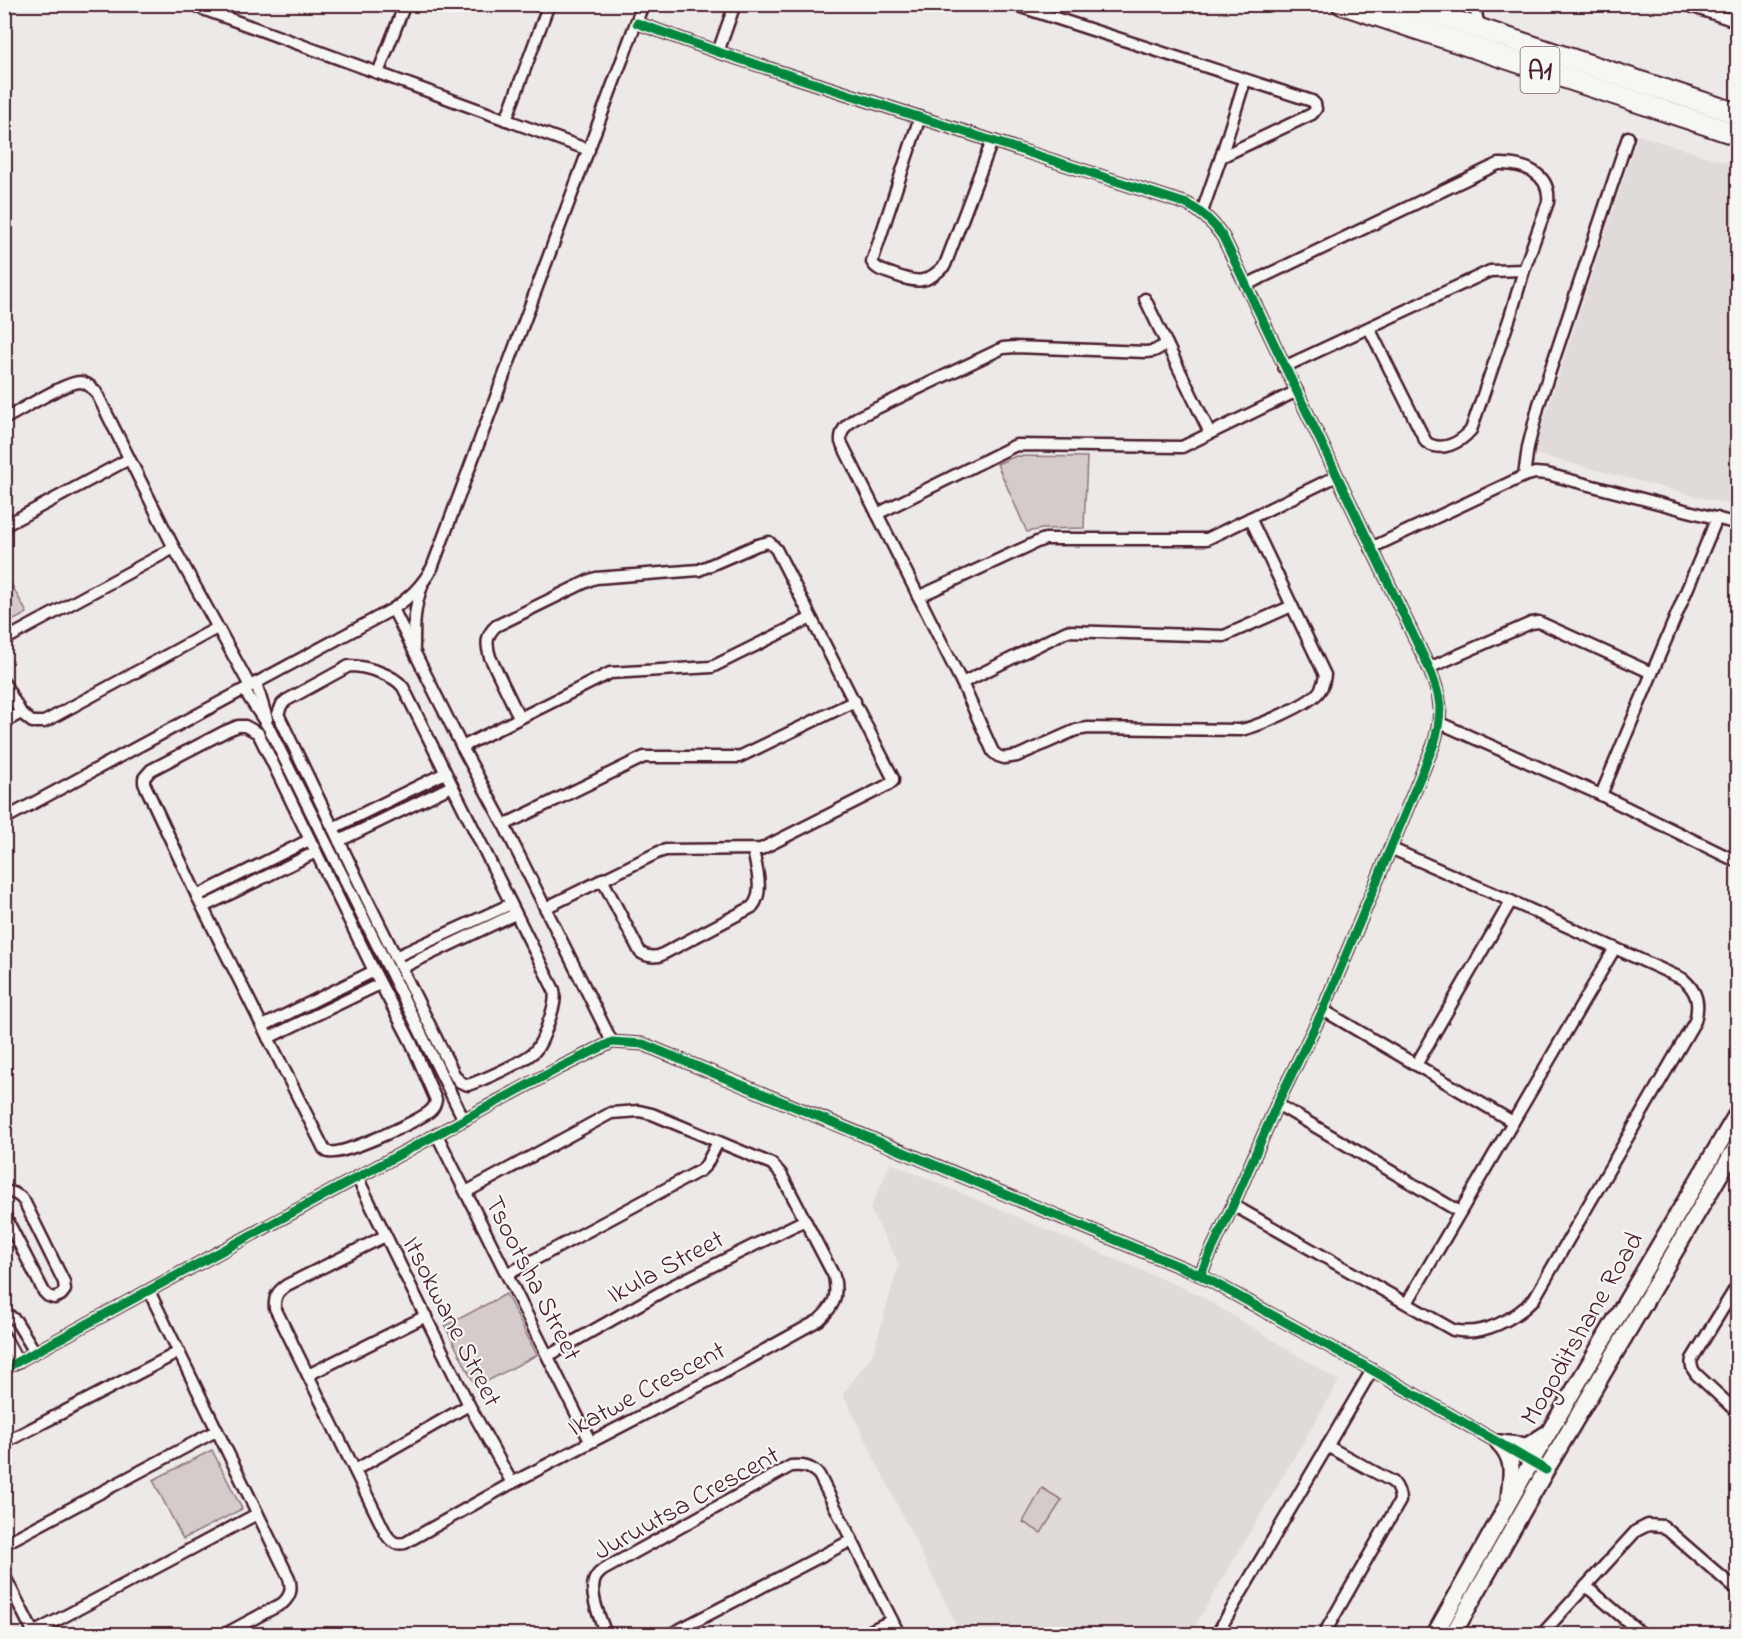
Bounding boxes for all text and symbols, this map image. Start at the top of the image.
road number: A1 [1520,47,1560,93]
street label: Tsootsha Street [473,1190,590,1369]
street label: Ikula Street [601,1221,732,1315]
street label: Mogoditshane Road [1512,1225,1654,1433]
street label: Itsokwane Street [391,1230,511,1414]
street label: Ikatwe Crescent [561,1332,733,1448]
street label: Juruutsa Crescent [587,1437,787,1571]

